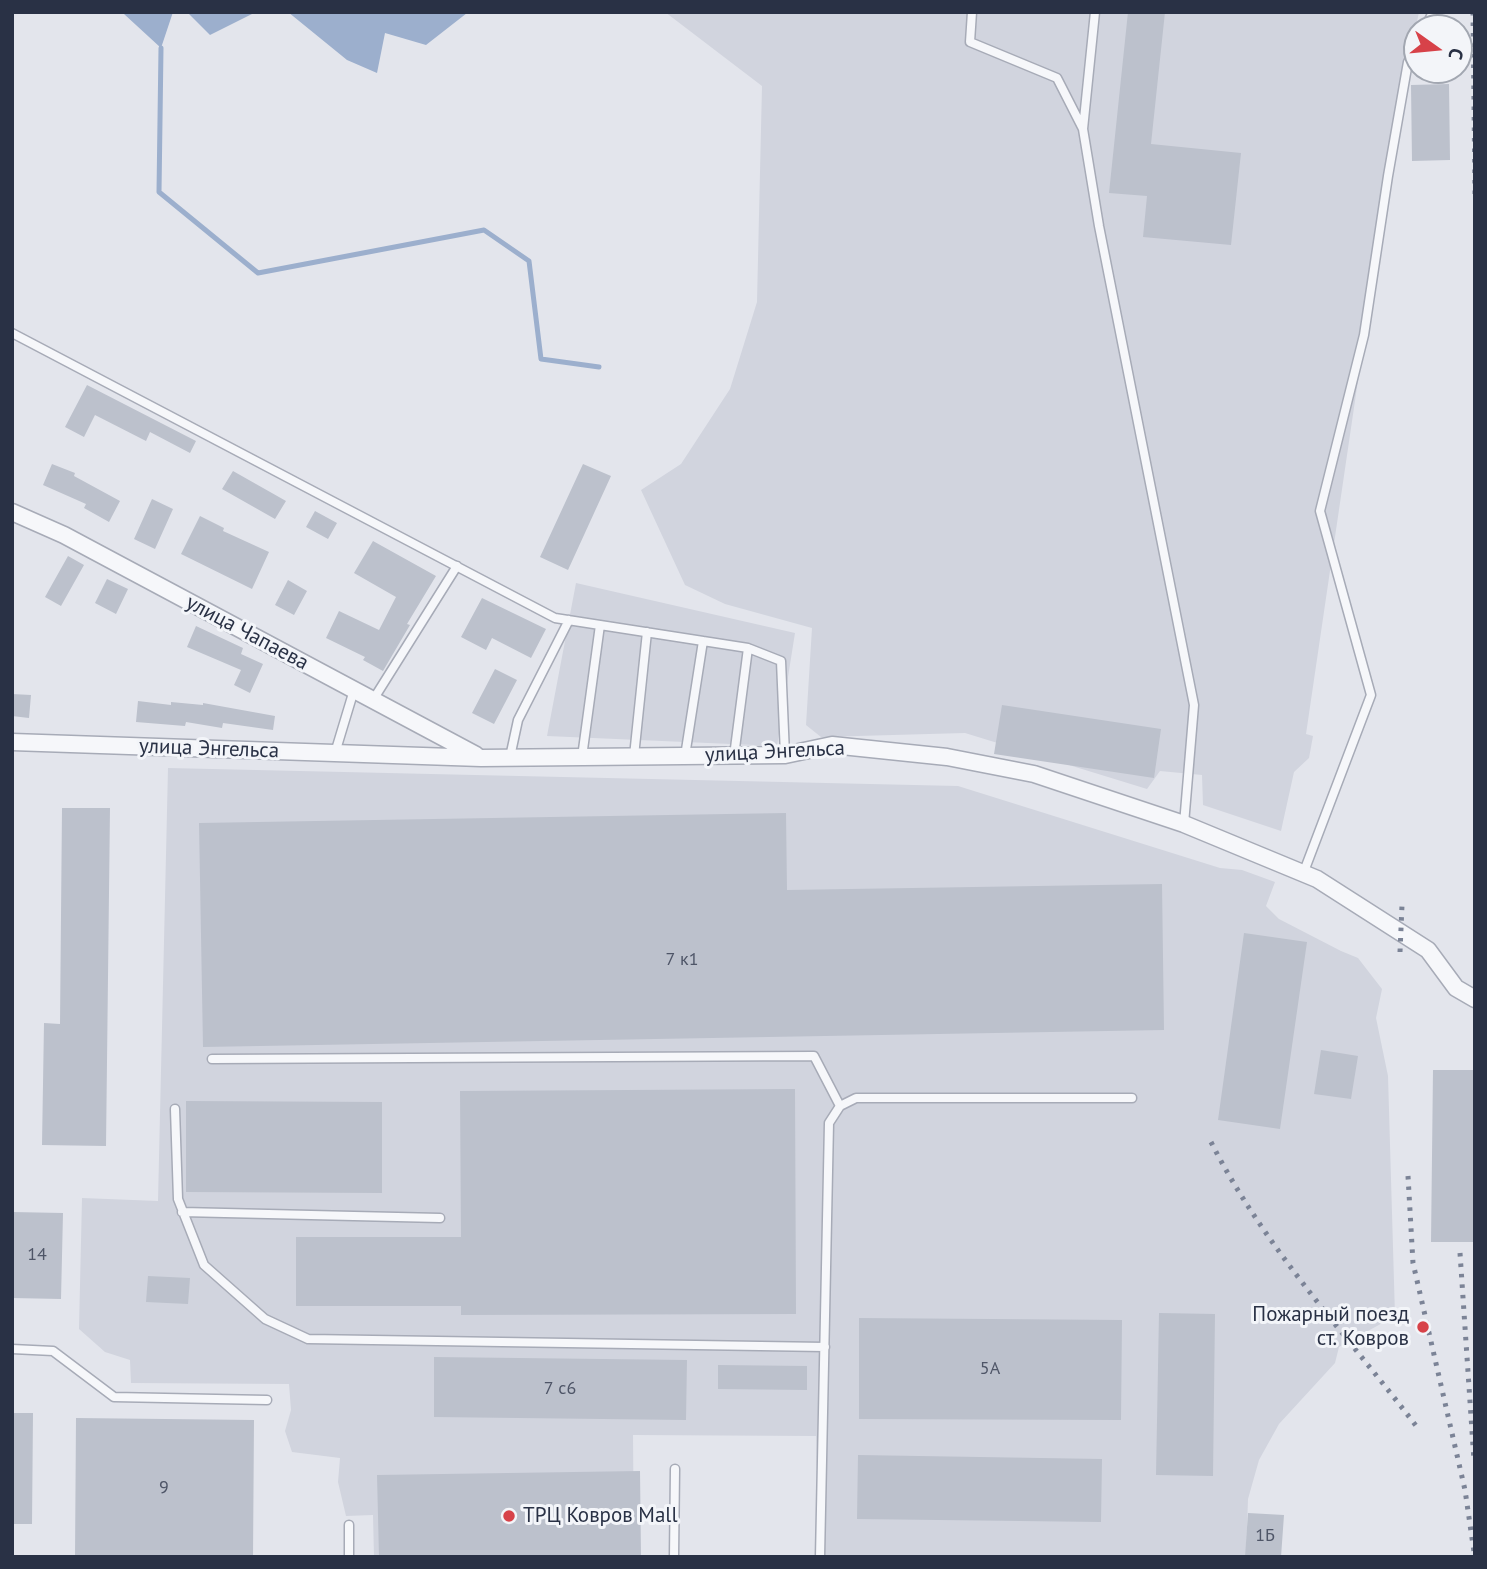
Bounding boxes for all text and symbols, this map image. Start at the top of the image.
north arrow [1403,14,1473,84]
text: С [1443,46,1469,62]
street label: улица Чапаева [181,590,313,676]
street label: улица Энгельса [139,734,279,764]
street label: улица Энгельса [704,736,846,768]
house number: 7 к1 [665,949,699,971]
house number: 14 [27,1244,47,1266]
place label: Пожарный поезд ст. Ковров [1252,1302,1409,1352]
marker: Пожарный поезд ст. Ковров [1415,1319,1431,1335]
house number: 5А [980,1358,1000,1380]
house number: 7 с6 [544,1378,576,1400]
house number: 9 [159,1477,169,1499]
place label: ТРЦ Ковров Mall [523,1503,678,1529]
marker: ТРЦ Ковров Mall [501,1508,517,1524]
house number: 1Б [1255,1525,1275,1547]

